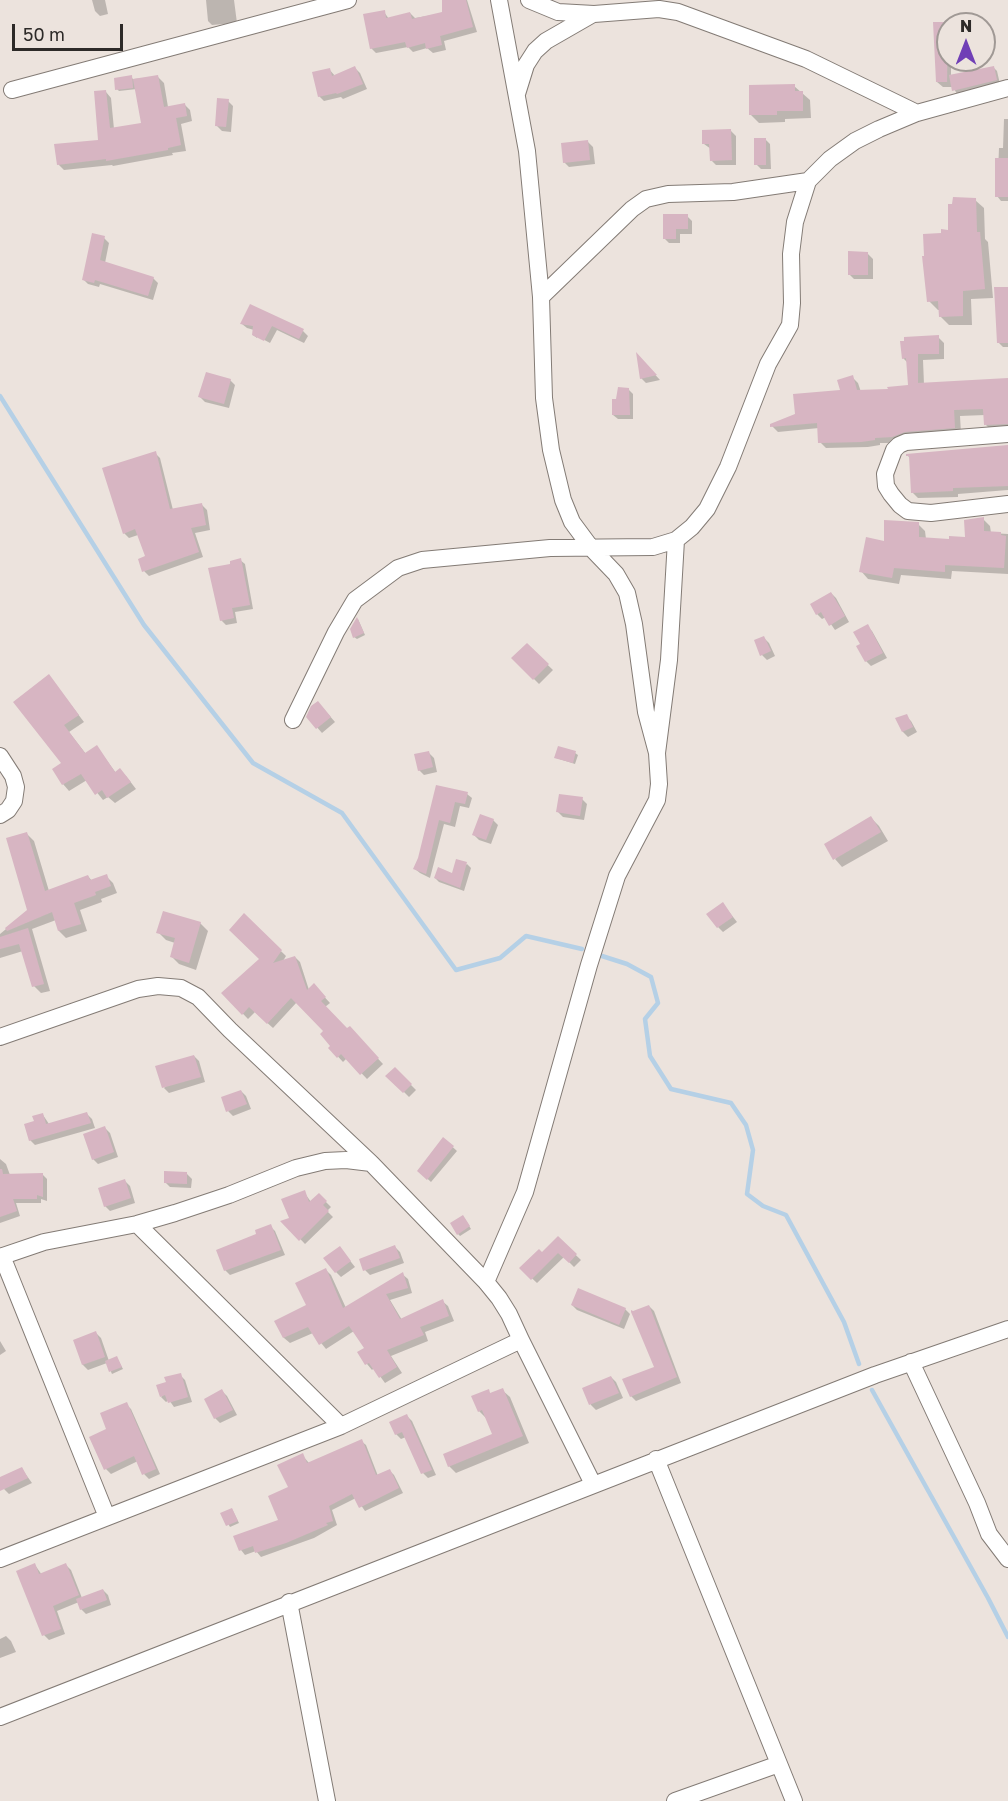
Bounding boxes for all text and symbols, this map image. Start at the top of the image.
scale bar [15,12,126,50]
north arrow [936,12,996,72]
text: N [960,16,972,36]
text: 50 m [23,23,65,45]

